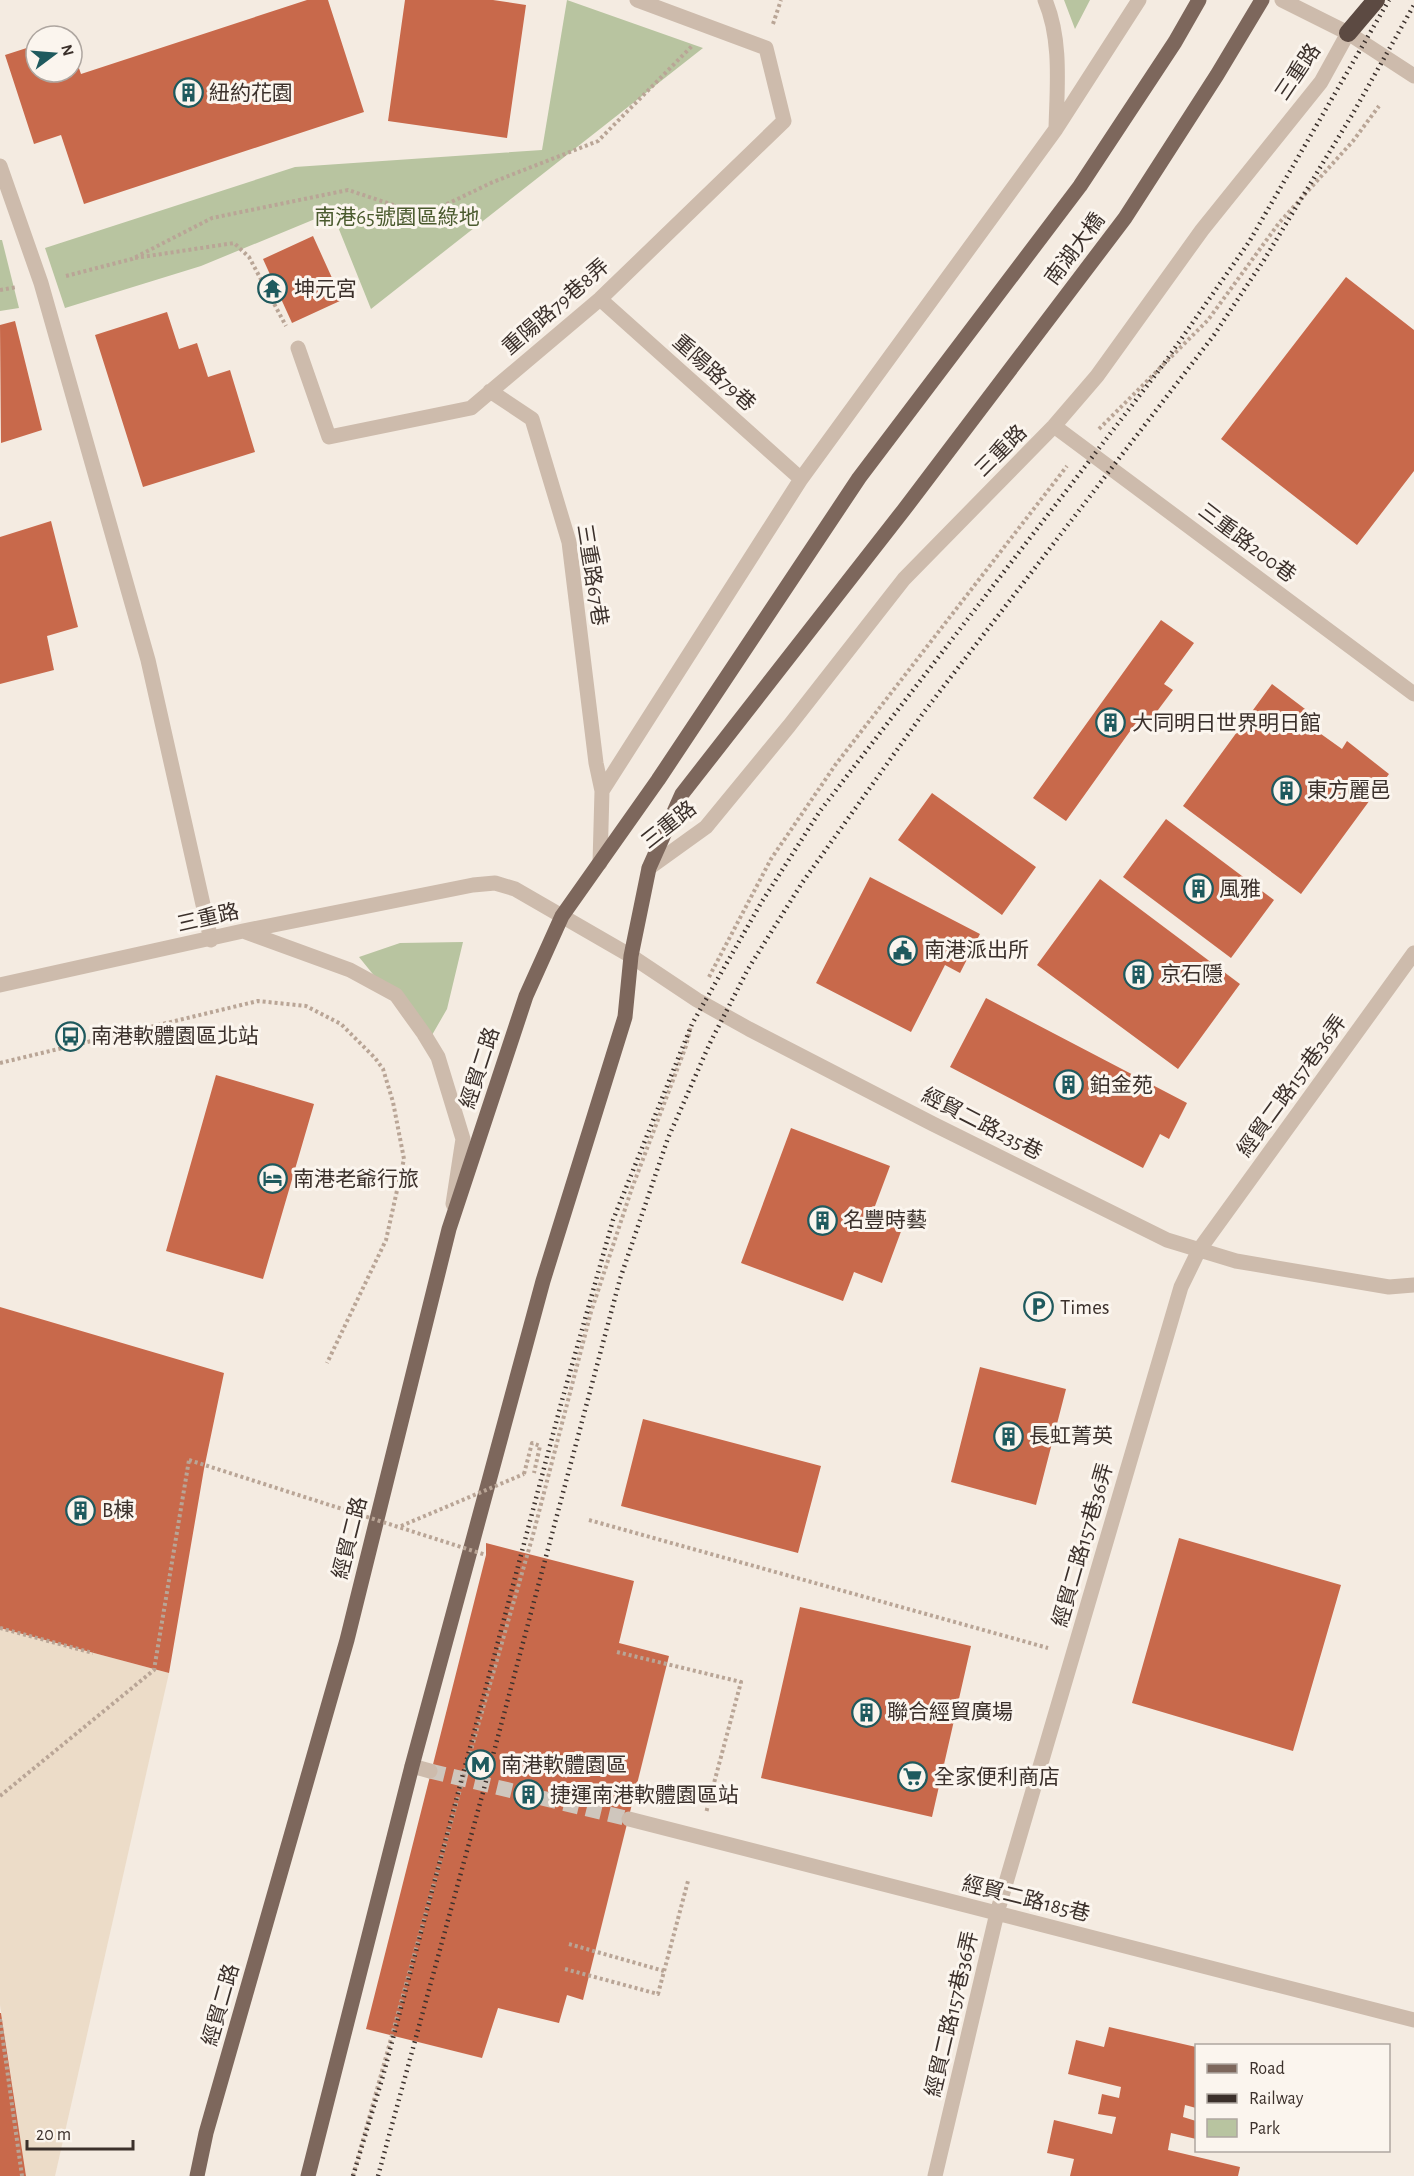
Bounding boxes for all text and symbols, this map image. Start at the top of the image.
north arrow [24,24,84,84]
street label: 三重路 [1271,39,1324,104]
text: N [58,43,77,58]
building icon: 紐約花園 [172,77,204,109]
place label: 紐約花園 [209,82,293,104]
park label: 南港65號園區綠地 [314,206,480,228]
street label: 南湖大橋 [1041,209,1109,289]
street label: 重陽路79巷8弄 [498,254,613,359]
temple icon: 坤元宮 [257,273,289,305]
place label: 坤元宮 [294,278,357,300]
street label: 重陽路79巷 [669,330,760,415]
street label: 三重路 [971,421,1031,481]
street label: 三重路200巷 [1194,499,1300,586]
street label: 三重路67巷 [574,523,611,627]
building icon: 大同明日世界明日館 [1095,707,1127,739]
place label: 大同明日世界明日館 [1132,711,1321,734]
building icon: 東方麗邑 [1270,774,1302,806]
place label: 東方麗邑 [1307,779,1391,801]
street label: 三重路 [637,797,700,853]
building icon: 風雅 [1182,873,1214,905]
place label: 風雅 [1219,878,1261,900]
street label: 三重路 [175,900,241,935]
public building icon: 南港派出所 [887,934,919,966]
place label: 南港派出所 [924,939,1029,961]
building icon: 京石隱 [1123,958,1155,990]
place label: 京石隱 [1160,963,1223,985]
street label: 經貿二路157巷36弄 [1233,1011,1350,1161]
bus stop icon: 南港軟體園區北站 [54,1020,86,1052]
place label: 南港軟體園區北站 [91,1025,259,1047]
street label: 經貿二路 [456,1025,503,1111]
building icon: 鉑金苑 [1053,1069,1085,1101]
place label: 鉑金苑 [1090,1074,1153,1096]
street label: 經貿二路235巷 [918,1084,1046,1163]
hotel icon: 南港老爺行旅 [256,1163,288,1195]
place label: 南港老爺行旅 [293,1168,419,1190]
building icon: 名豐時藝 [806,1204,838,1236]
place label: 名豐時藝 [843,1209,927,1231]
parking icon: Times [1023,1291,1055,1323]
place label: Times [1060,1297,1110,1318]
building icon: 長虹菁英 [992,1420,1024,1452]
place label: 長虹菁英 [1029,1425,1113,1447]
street label: 經貿二路157巷36弄 [1049,1460,1116,1629]
building icon: B棟 [65,1494,97,1526]
street label: 經貿二路 [329,1494,370,1581]
place label: B棟 [102,1499,134,1521]
building icon: 聯合經貿廣場 [850,1696,882,1728]
place label: 聯合經貿廣場 [887,1701,1013,1723]
metro station icon: 南港軟體園區 [464,1749,496,1781]
place label: 南港軟體園區 [501,1754,627,1776]
supermarket icon: 全家便利商店 [897,1761,929,1793]
place label: 全家便利商店 [934,1766,1060,1788]
building icon: 捷運南港軟體園區站 [513,1779,545,1811]
place label: 捷運南港軟體園區站 [550,1784,739,1806]
street label: 經貿二路185巷 [960,1872,1092,1925]
street label: 經貿二路157巷36弄 [922,1929,981,2099]
street label: 經貿二路 [198,1961,243,2048]
legend [1195,2044,1390,2152]
text: Road [1249,2060,1285,2078]
text: Railway [1249,2090,1304,2108]
scale bar [27,2113,134,2151]
text: Park [1249,2120,1281,2138]
text: 20 m [36,2126,71,2144]

